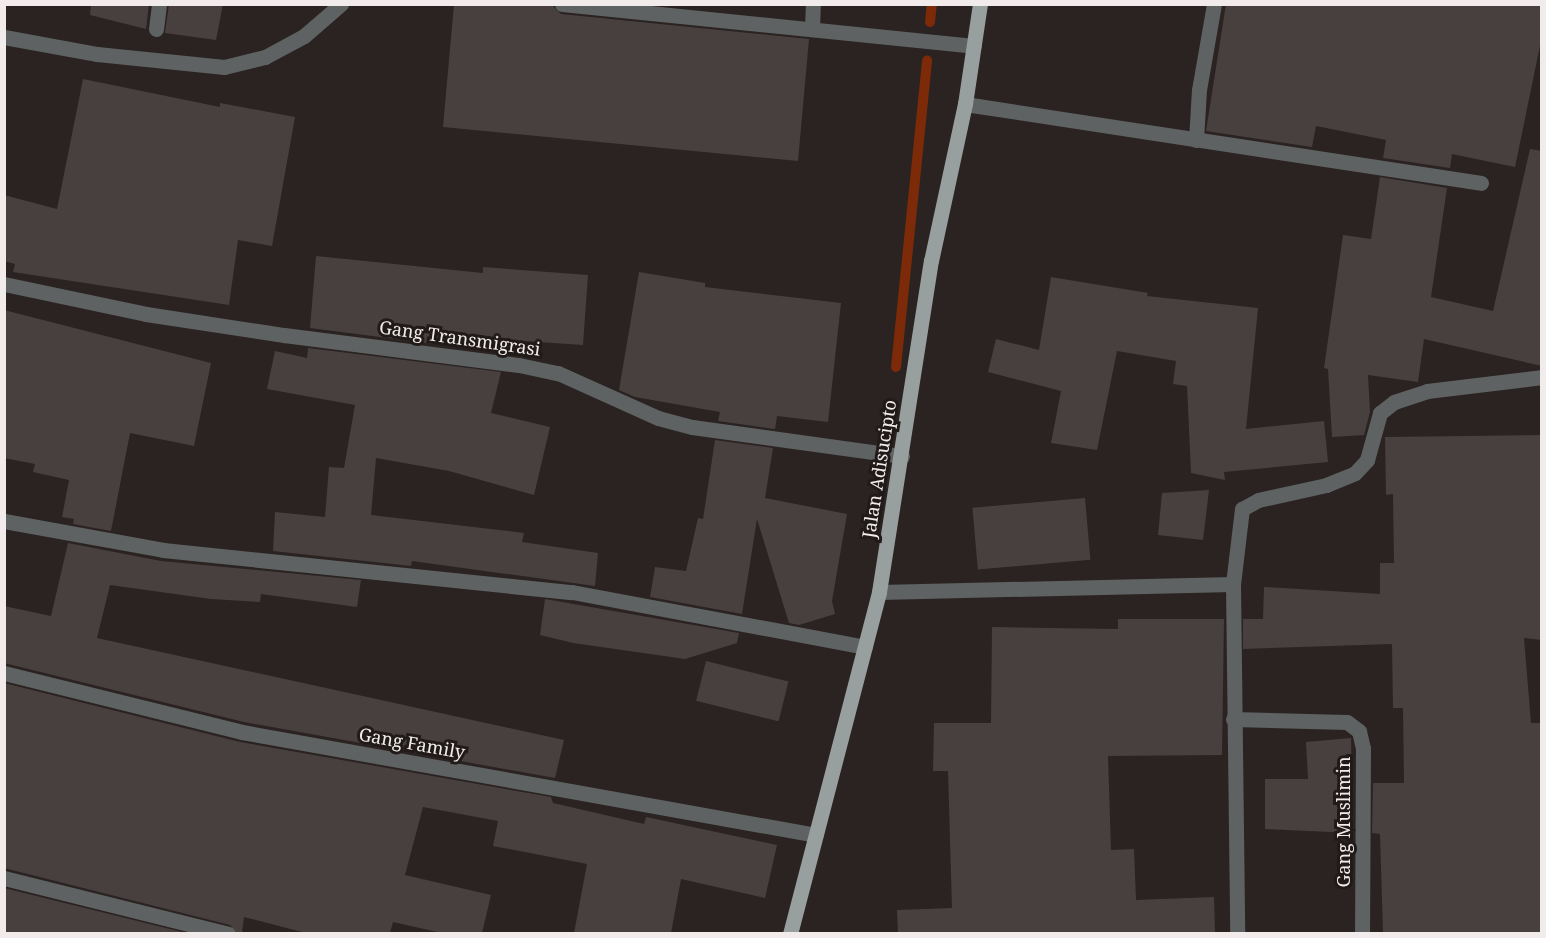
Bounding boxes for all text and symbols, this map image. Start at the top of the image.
street label: Gang Transmigrasi [378,316,542,360]
street label: Jalan Adisucipto [857,398,901,540]
street label: Gang Family [357,723,467,763]
street label: Gang Muslimin [1332,756,1354,888]

